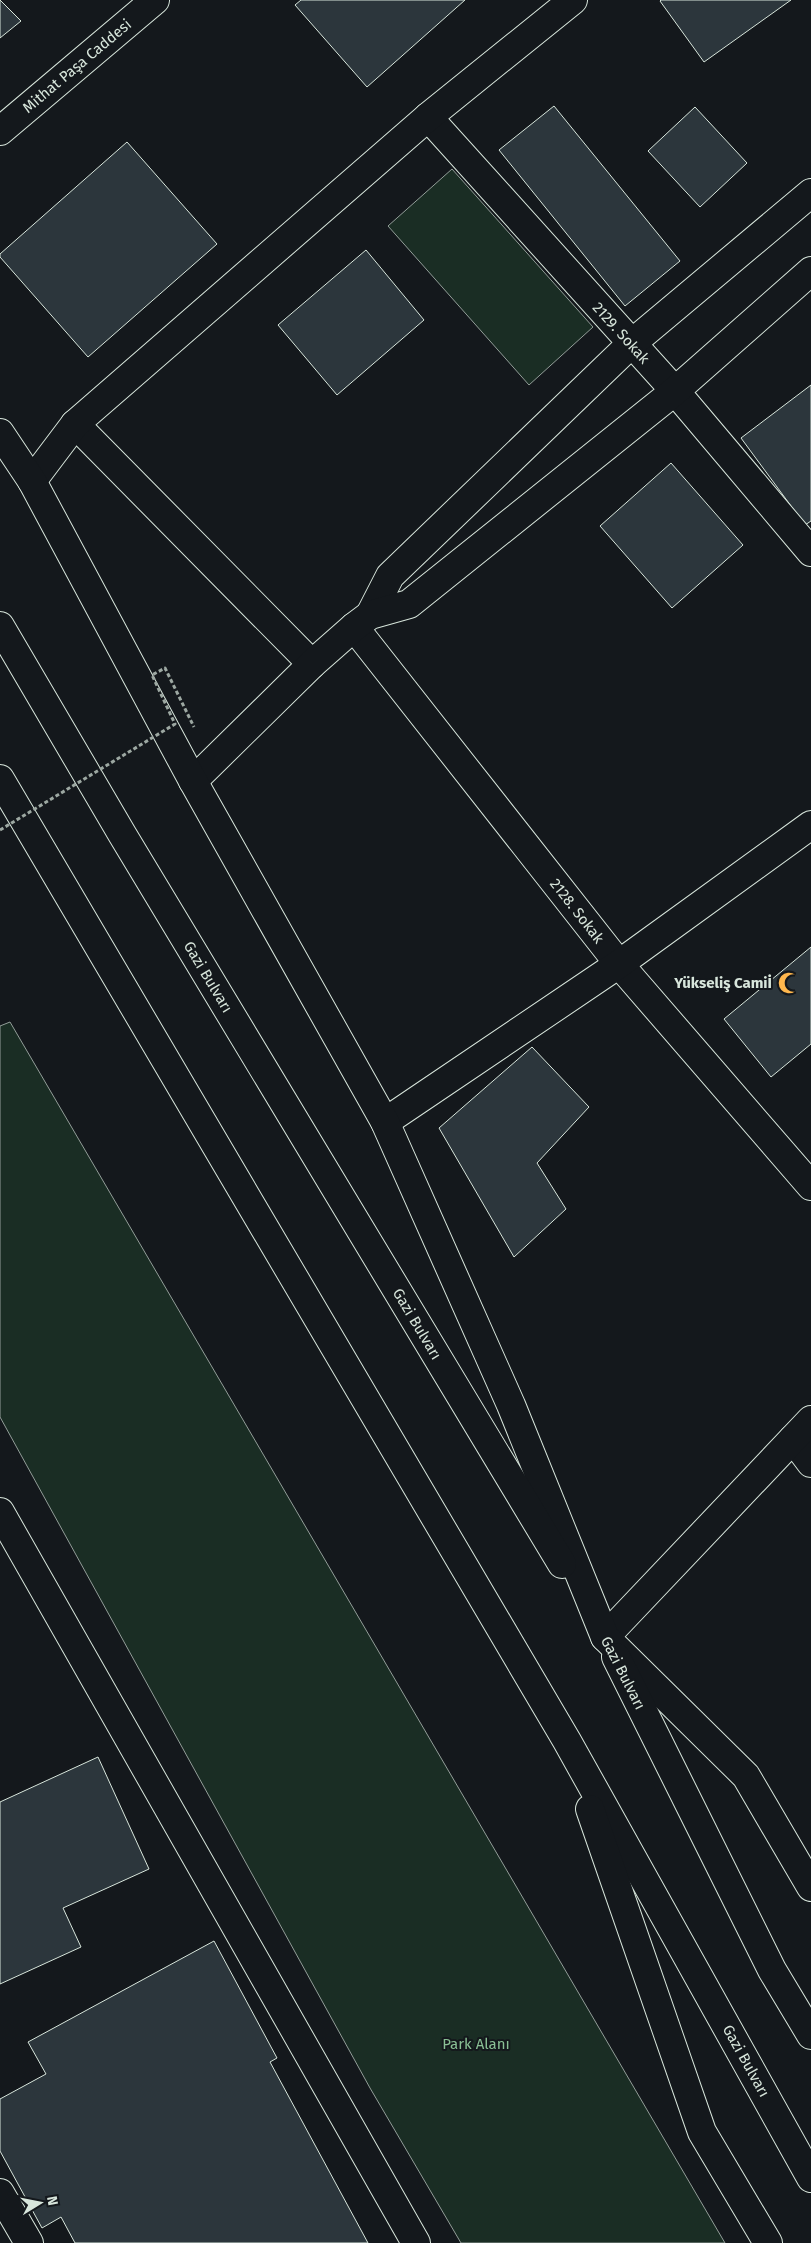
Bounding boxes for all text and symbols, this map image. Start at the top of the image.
street label: Mithat Paşa Caddesi [19,15,135,117]
street label: 2129. Sokak [589,299,653,368]
street label: 2128. Sokak [546,875,608,947]
street label: Gazi Bulvarı [180,938,236,1016]
mosque icon: Yükseliş Camiİ [776,970,802,996]
place label: Yükseliş Camiİ [673,974,772,993]
street label: Gazi Bulvarı [389,1285,445,1363]
street label: Gazi Bulvarı [597,1633,649,1713]
street label: Gazi Bulvarı [719,2022,773,2100]
park label: Park Alanı [442,2035,510,2053]
north arrow [15,2178,65,2228]
text: N [43,2195,61,2207]

